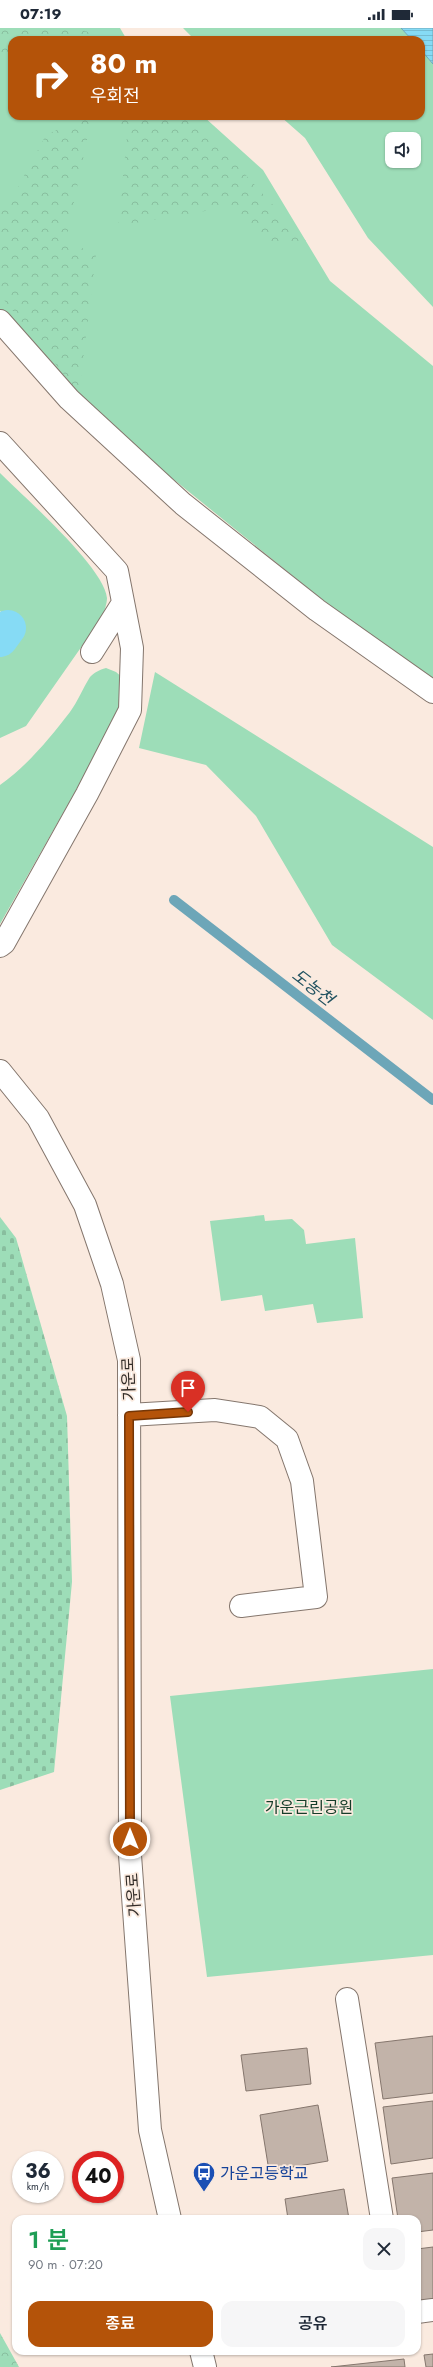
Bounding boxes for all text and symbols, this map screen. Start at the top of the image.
text: 07:19 [20,3,61,25]
text: 80 m [90,43,157,84]
icon: right [24,52,76,104]
text: 우회전 [90,83,140,109]
map controls [385,132,421,168]
button: sound [385,132,421,168]
water label: 도농천 [287,963,341,1012]
street label: 가운로 [116,1356,141,1401]
pin [171,1371,205,1412]
icon: arrive [177,1377,199,1399]
park label: 가운근린공원 [265,1796,353,1819]
position arrow [109,1818,151,1860]
street label: 가운로 [120,1872,147,1918]
speed limit sign: 40 [72,2151,124,2203]
text: 36 [25,2157,51,2186]
bus stop icon: 가운고등학교 [191,2160,217,2193]
place label: 가운고등학교 [220,2162,308,2185]
text: km/h [27,2179,49,2194]
text: 1 분 [28,2222,69,2257]
button: close [363,2228,405,2270]
text: 90 m · 07:20 [28,2255,103,2274]
button: 종료 [28,2301,213,2347]
button: 공유 [221,2301,405,2347]

